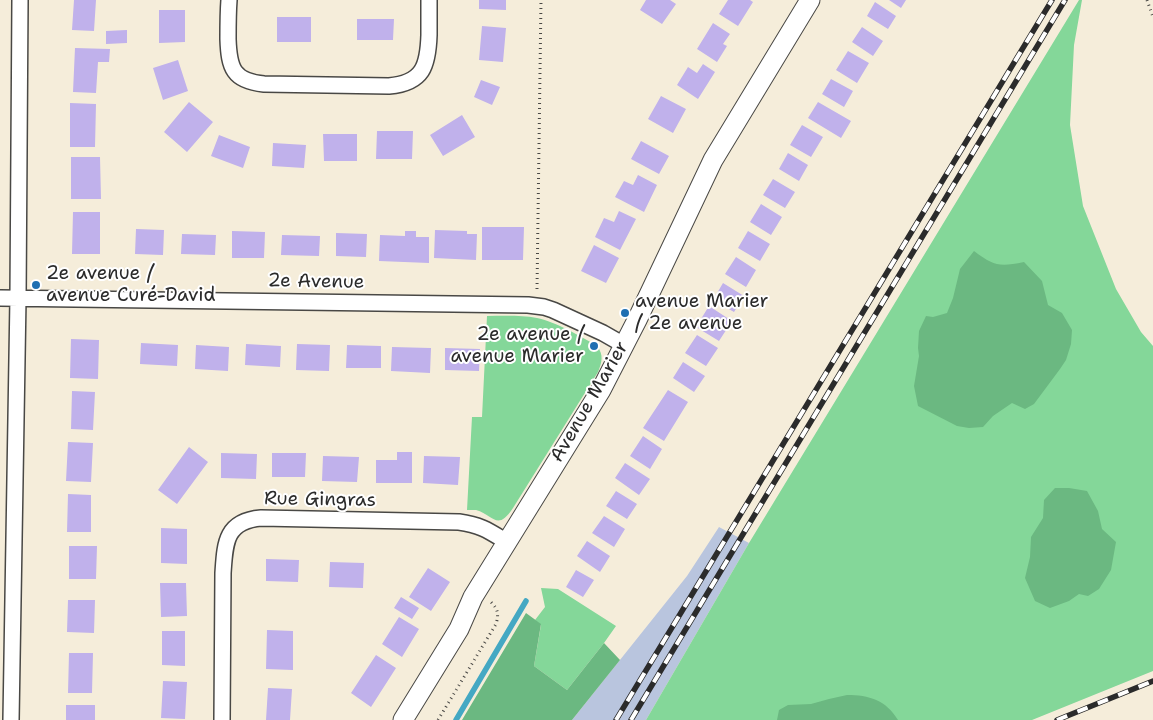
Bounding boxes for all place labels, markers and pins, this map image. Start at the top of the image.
place label: 2e avenue / avenue Curé-David [46,263,216,307]
marker: 2e avenue / avenue Curé-David [30,279,42,291]
place label: avenue Marier / 2e avenue [635,291,769,335]
marker: avenue Marier / 2e avenue [619,307,631,319]
place label: 2e avenue / avenue Marier [450,324,584,368]
marker: 2e avenue / avenue Marier [588,340,600,352]

